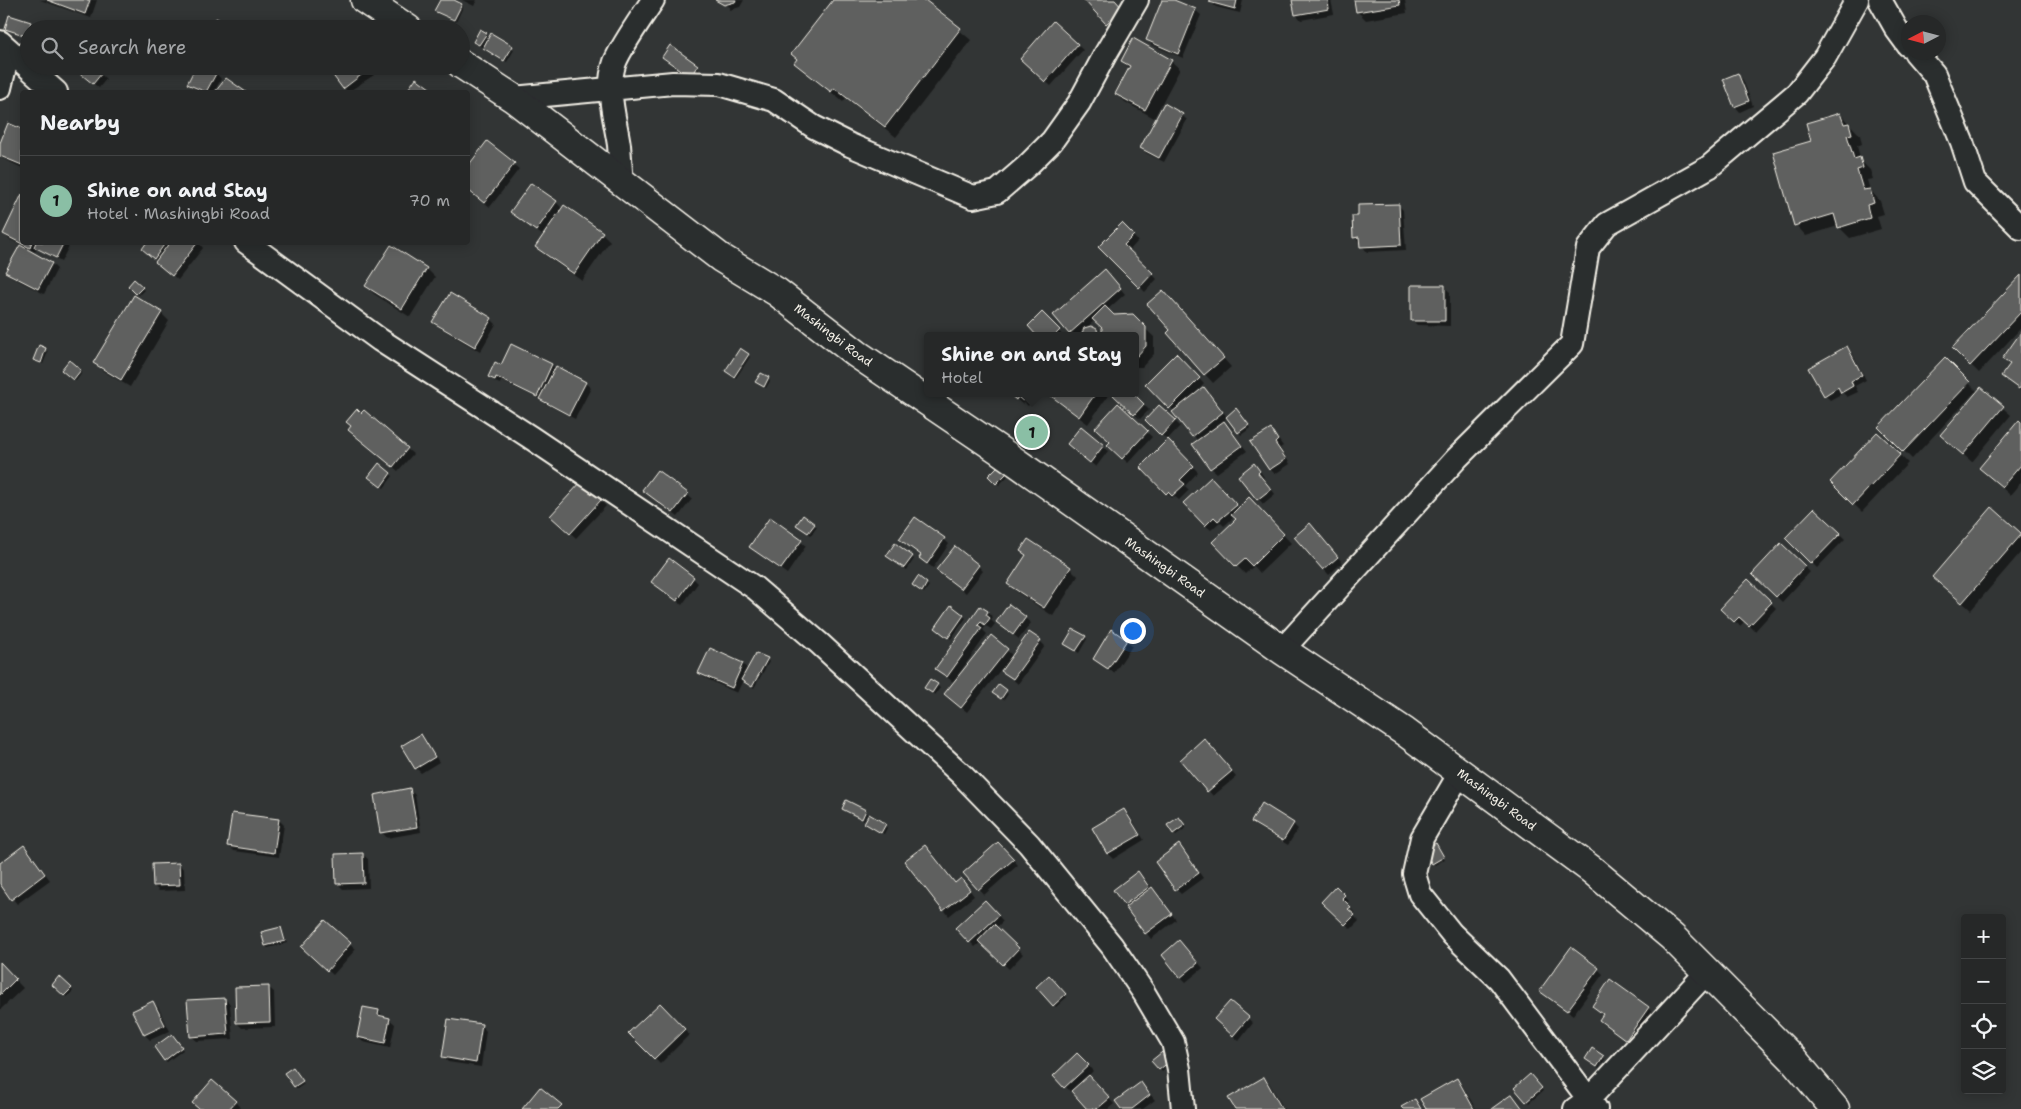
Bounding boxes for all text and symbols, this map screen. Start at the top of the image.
north arrow [1901,15,1946,60]
search box [20,20,470,75]
icon: search [38,34,66,62]
text: Search here [78,35,187,60]
text: Nearby [40,109,120,137]
text: Shine on and Stay [87,178,268,203]
text: 1 [52,190,60,211]
text: 70 m [409,190,450,211]
text: Hotel · Mashingbi Road [87,203,270,224]
street label: Mashingbi Road [791,300,876,370]
popup [924,332,1139,397]
text: Shine on and Stay [941,342,1122,367]
text: Hotel [941,367,983,388]
pin: 1 [1016,413,1048,451]
street label: Mashingbi Road [1122,534,1209,601]
your location [1120,618,1146,644]
street label: Mashingbi Road [1454,765,1540,834]
map controls [1961,914,2006,1094]
button: + [1961,914,2006,959]
button: − [1961,959,2006,1004]
button: locate [1961,1004,2006,1049]
button: layers [1961,1049,2006,1094]

